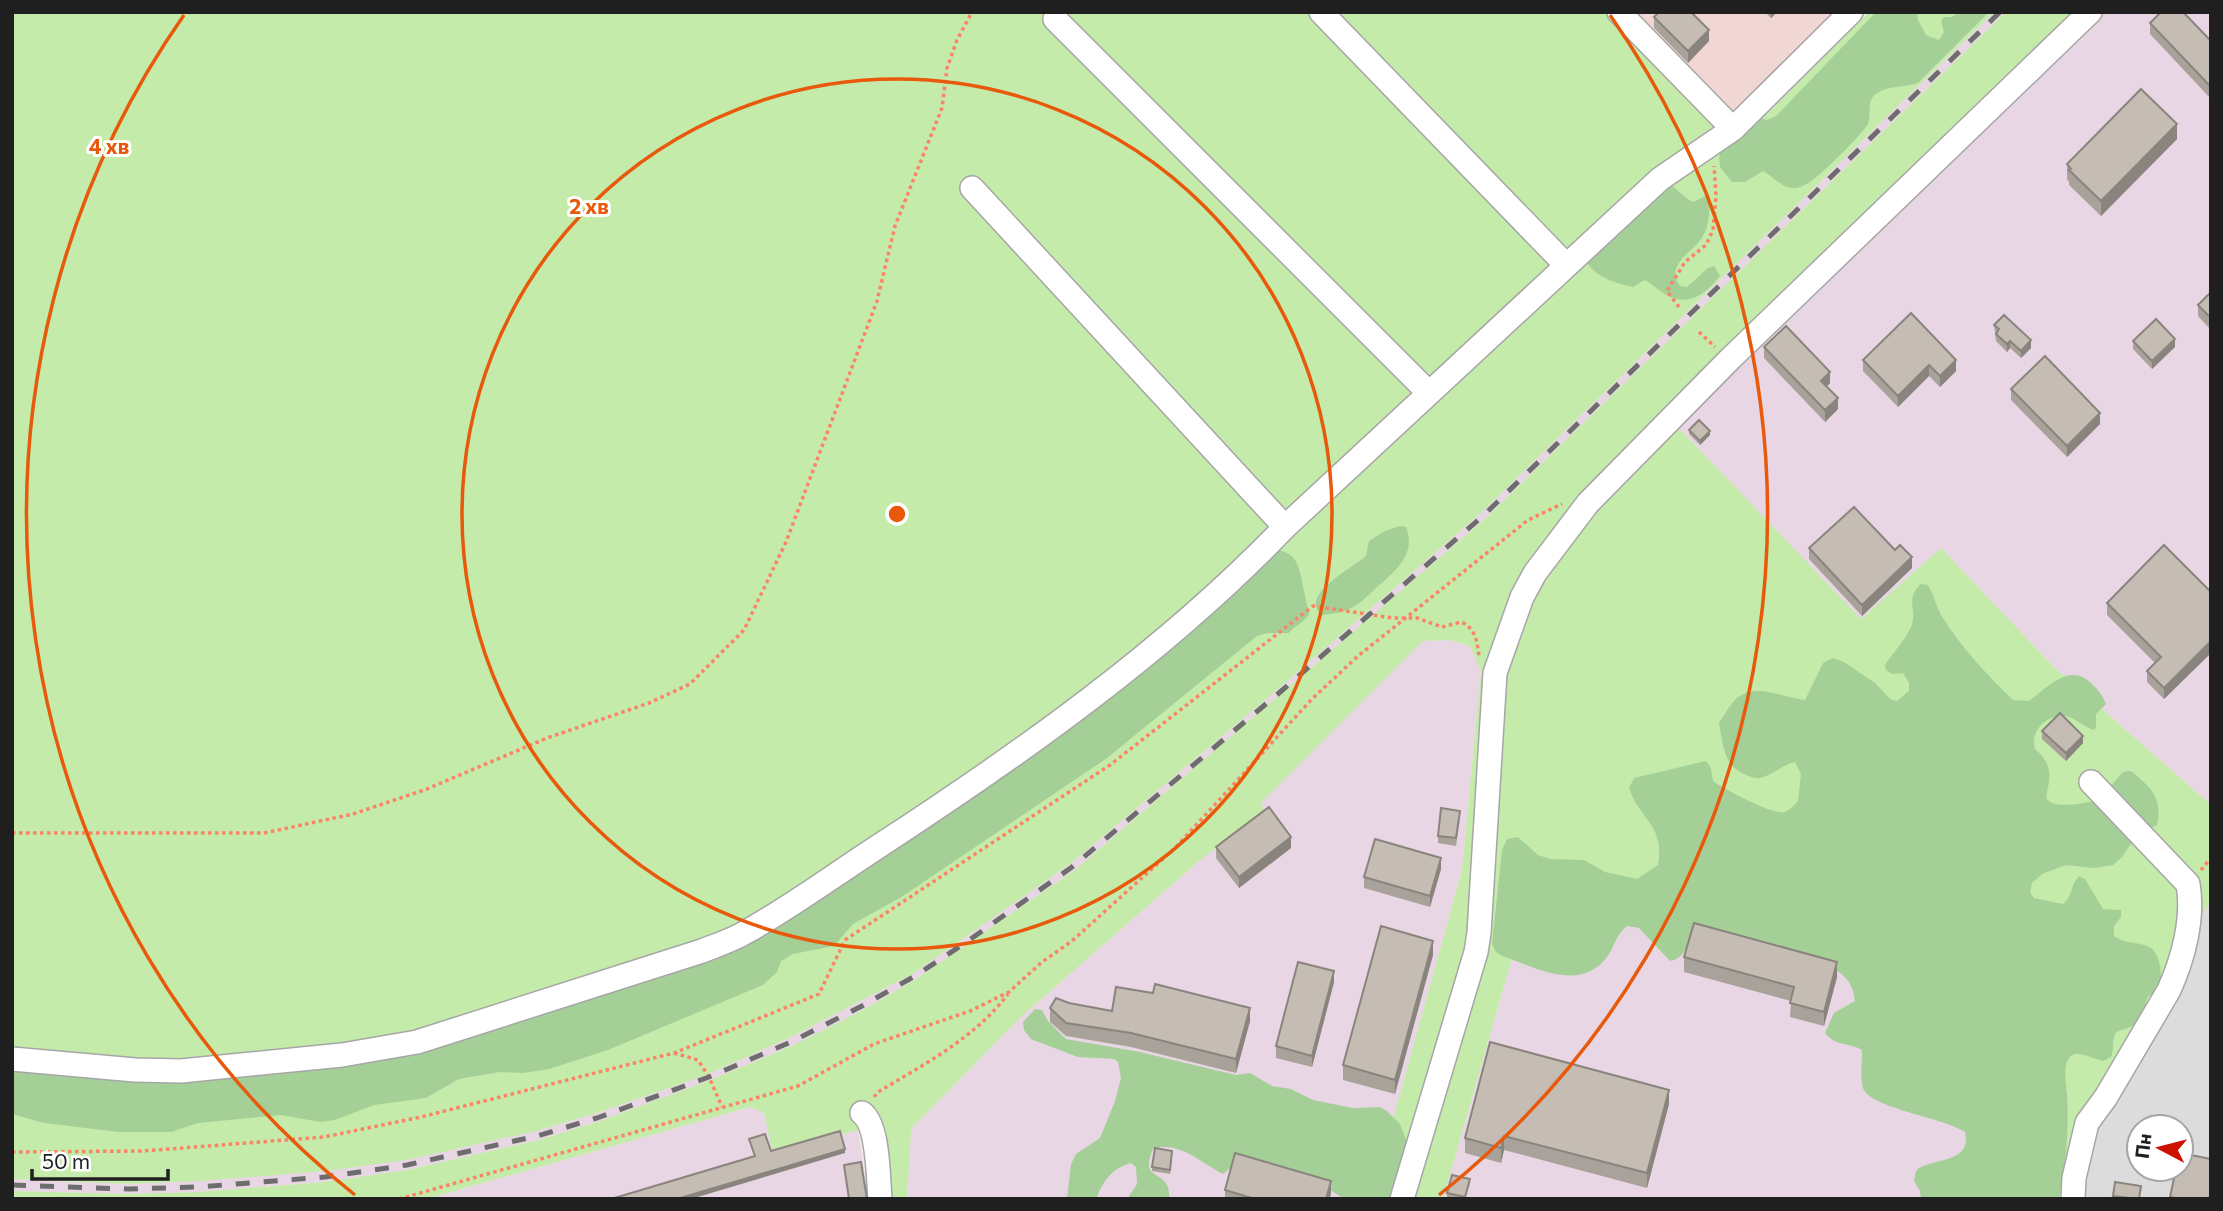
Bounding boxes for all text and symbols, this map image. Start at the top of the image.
text: 4 хв [89,133,129,158]
text: 2 хв [569,193,609,218]
centre of rings [885,502,909,526]
north arrow [2125,1113,2195,1183]
text: Пн [2130,1132,2156,1160]
scale bar [32,1138,168,1182]
text: 50 m [42,1148,90,1173]

